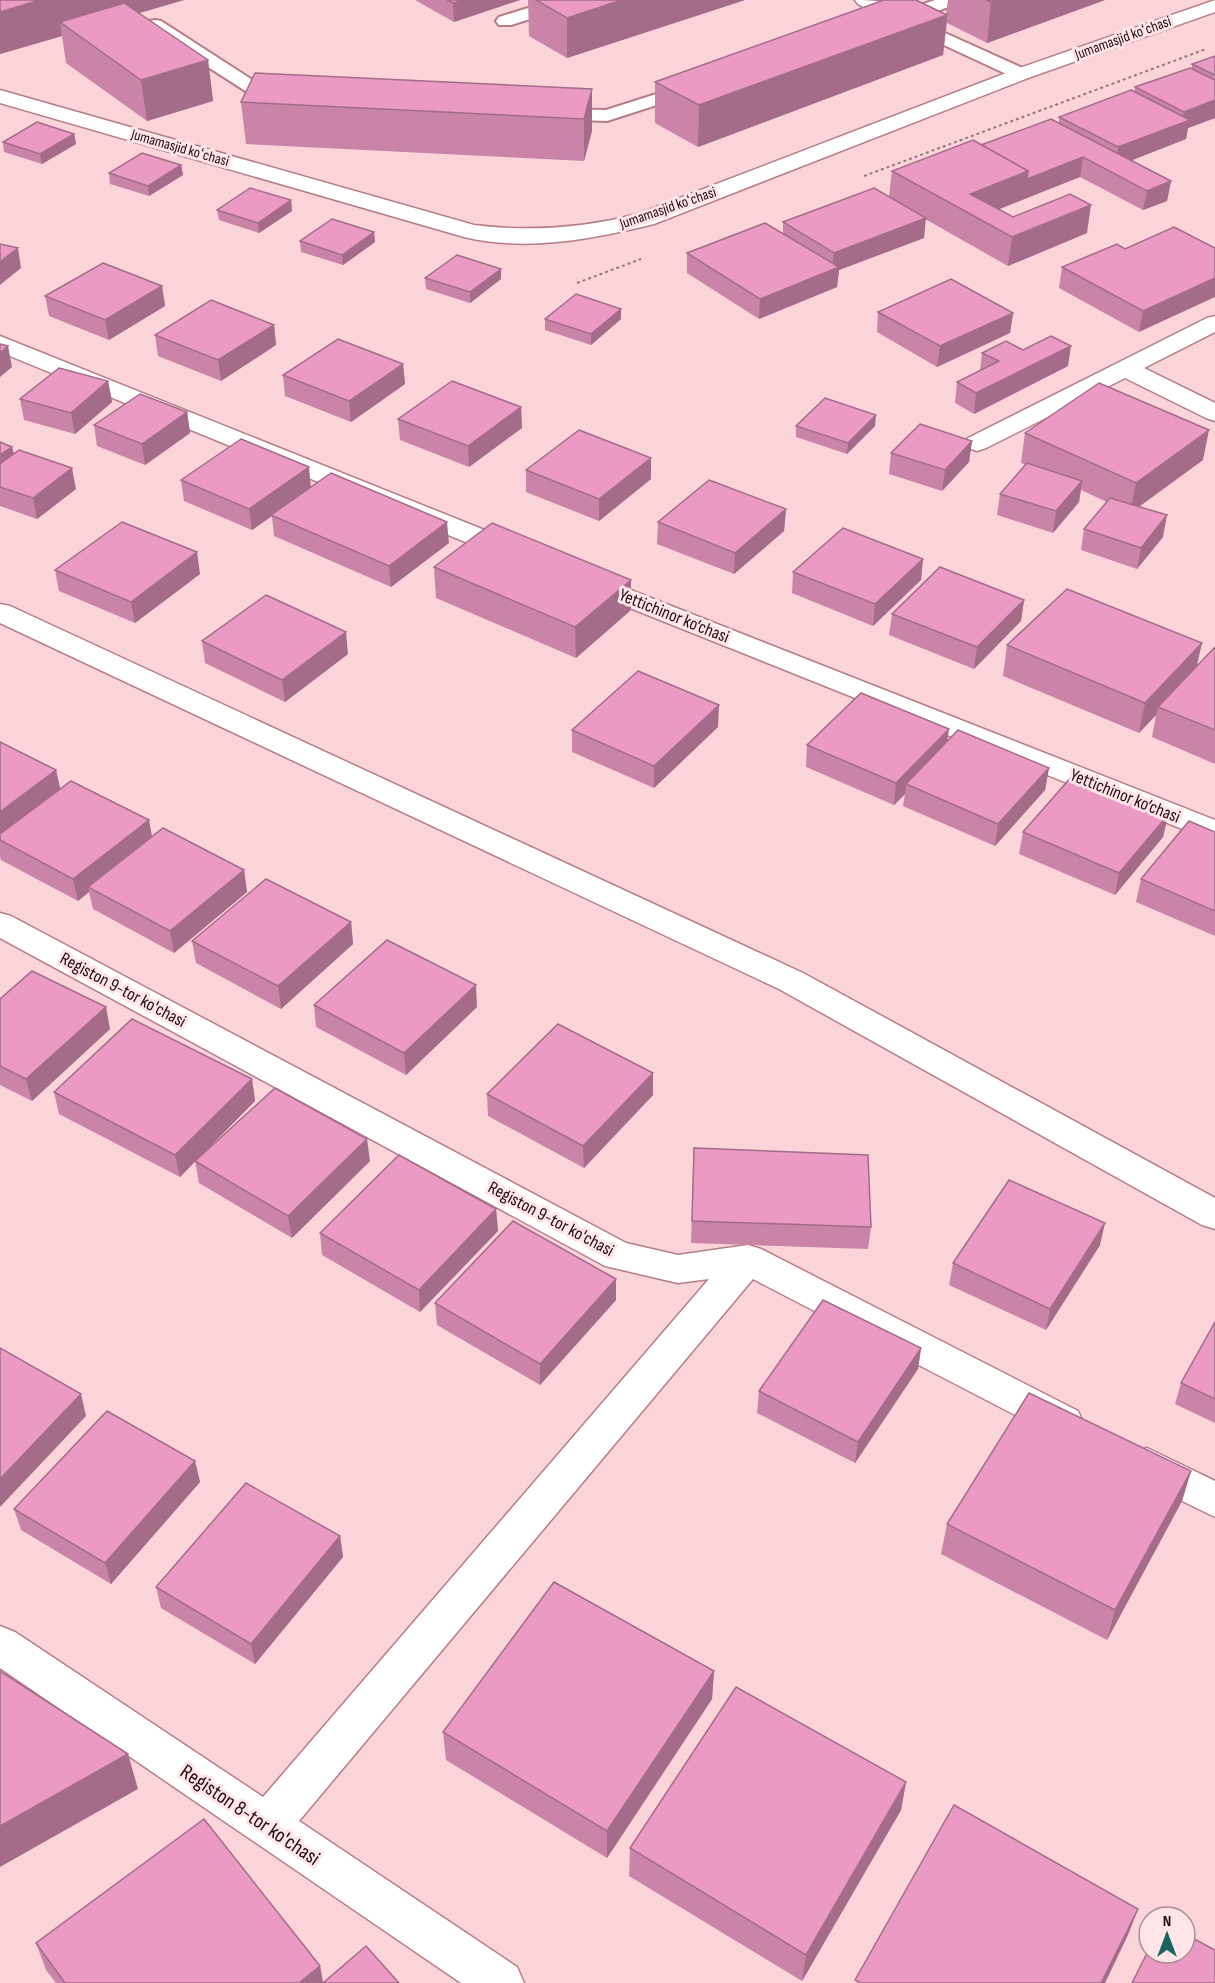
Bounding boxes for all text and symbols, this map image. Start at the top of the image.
street label: Jumamasjid koʻchasi [1071,12,1174,65]
street label: Jumamasjid koʻchasi [128,125,231,171]
street label: Jumamasjid koʻchasi [616,182,719,234]
street label: Yettichinor ko‘chasi [616,584,732,648]
street label: Yettichinor ko‘chasi [1067,764,1183,828]
street label: Registon 9-tor ko'chasi [56,948,190,1032]
street label: Registon 9-tor ko'chasi [484,1177,618,1261]
street label: Registon 8-tor ko'chasi [176,1759,324,1871]
north arrow [1137,1905,1197,1965]
text: N [1163,1912,1171,1931]

